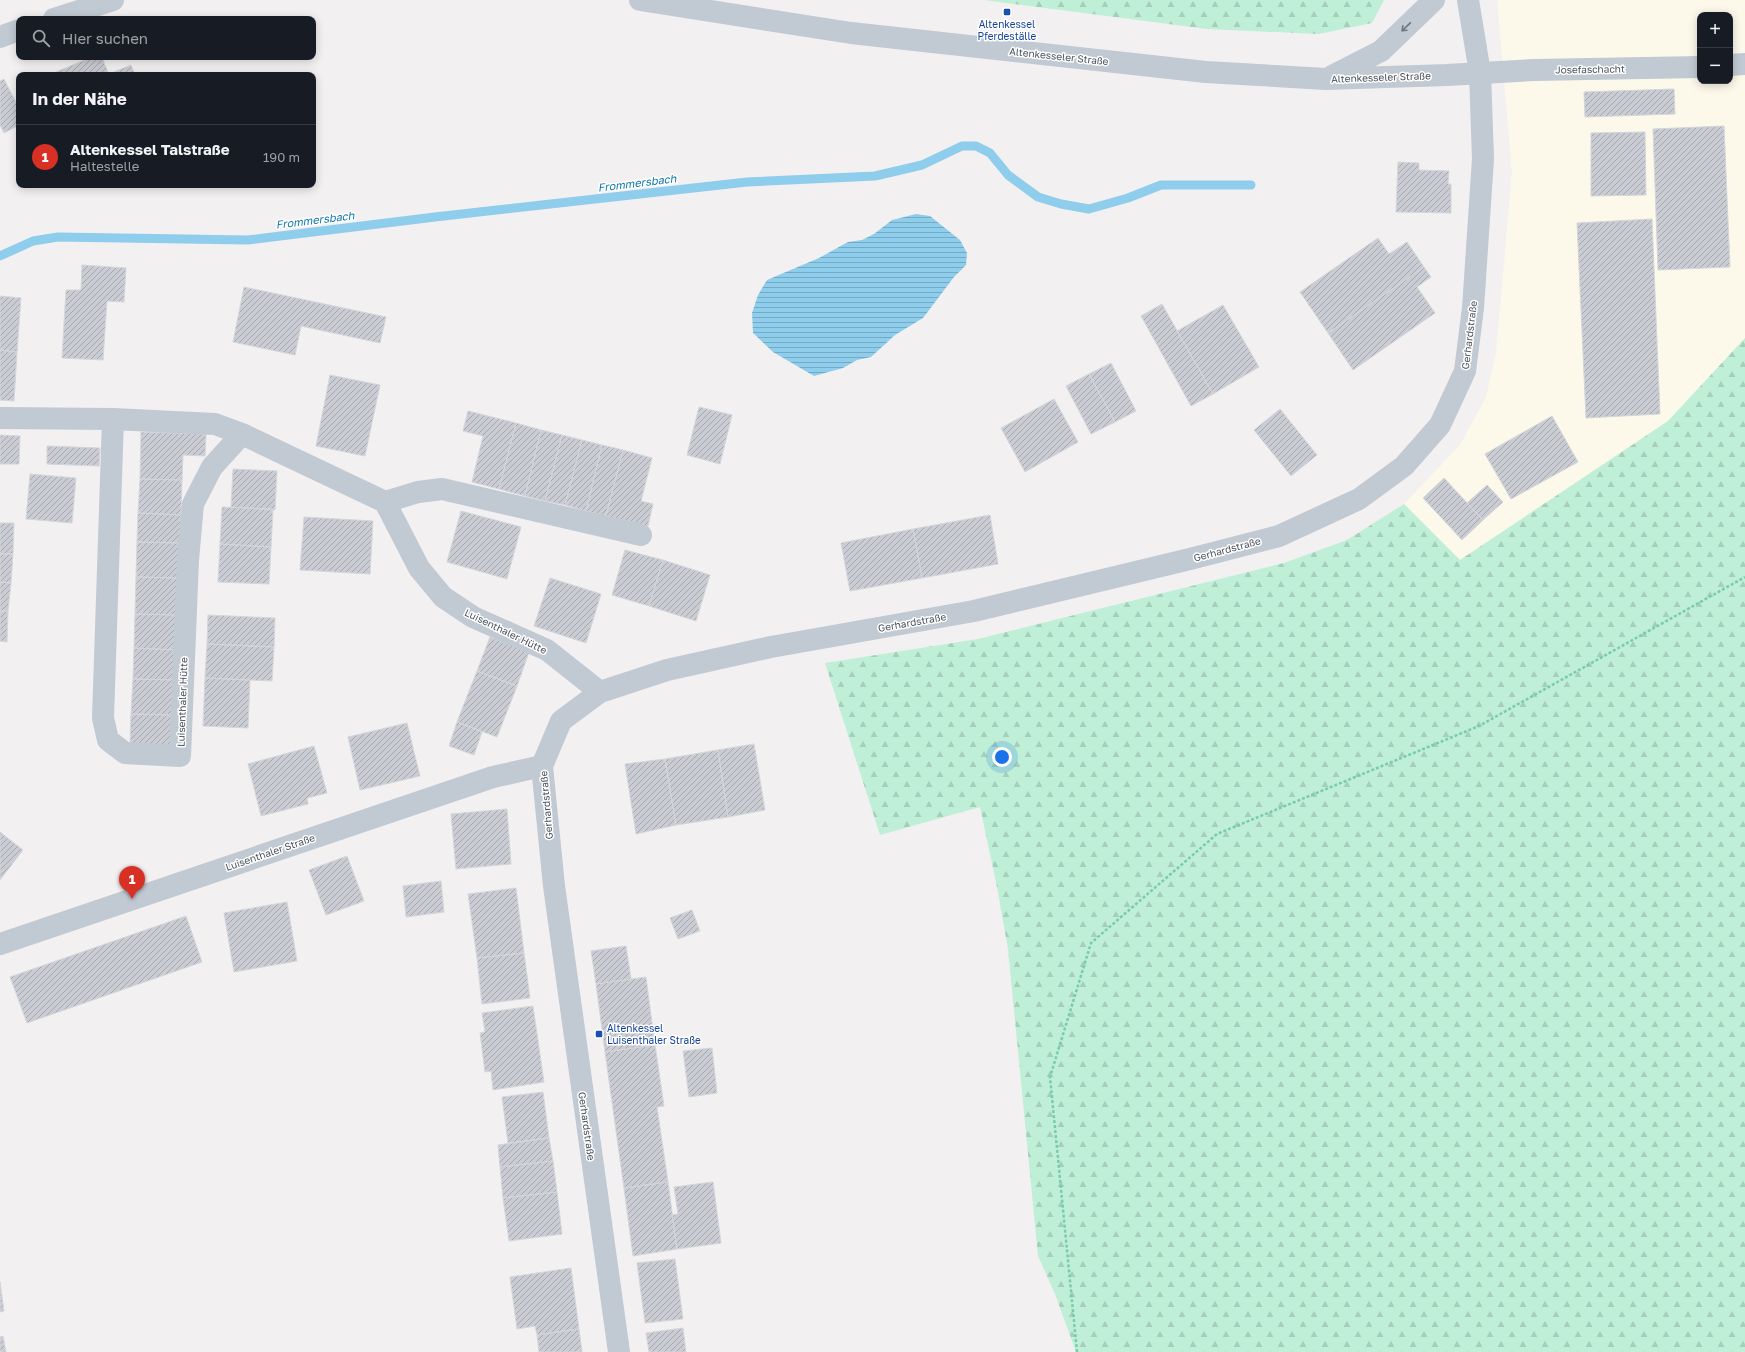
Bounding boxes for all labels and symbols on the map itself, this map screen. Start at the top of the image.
marker: Altenkessel Pferdeställe [1002,7,1012,17]
place label: Altenkessel Pferdeställe [978,18,1037,42]
one-way arrow [1401,22,1411,32]
street label: Altenkesseler Straße [1009,45,1109,67]
street label: Josefaschacht [1555,62,1625,76]
street label: Altenkesseler Straße [1331,69,1431,85]
water label: Frommersbach [597,171,678,194]
water label: Frommersbach [275,208,356,231]
street label: Gerhardstraße [1459,300,1479,370]
street label: Gerhardstraße [1192,534,1262,564]
street label: Luisenthaler Hütte [463,606,549,656]
street label: Gerhardstraße [877,610,947,634]
street label: Luisenthaler Hütte [174,657,190,747]
your location [992,747,1012,767]
street label: Gerhardstraße [537,770,555,840]
street label: Luisenthaler Straße [224,831,316,873]
pin: 1 [119,866,145,899]
place label: Altenkessel Luisenthaler Straße [607,1022,701,1046]
marker: Altenkessel Luisenthaler Straße [594,1029,604,1039]
street label: Gerhardstraße [576,1091,598,1161]

